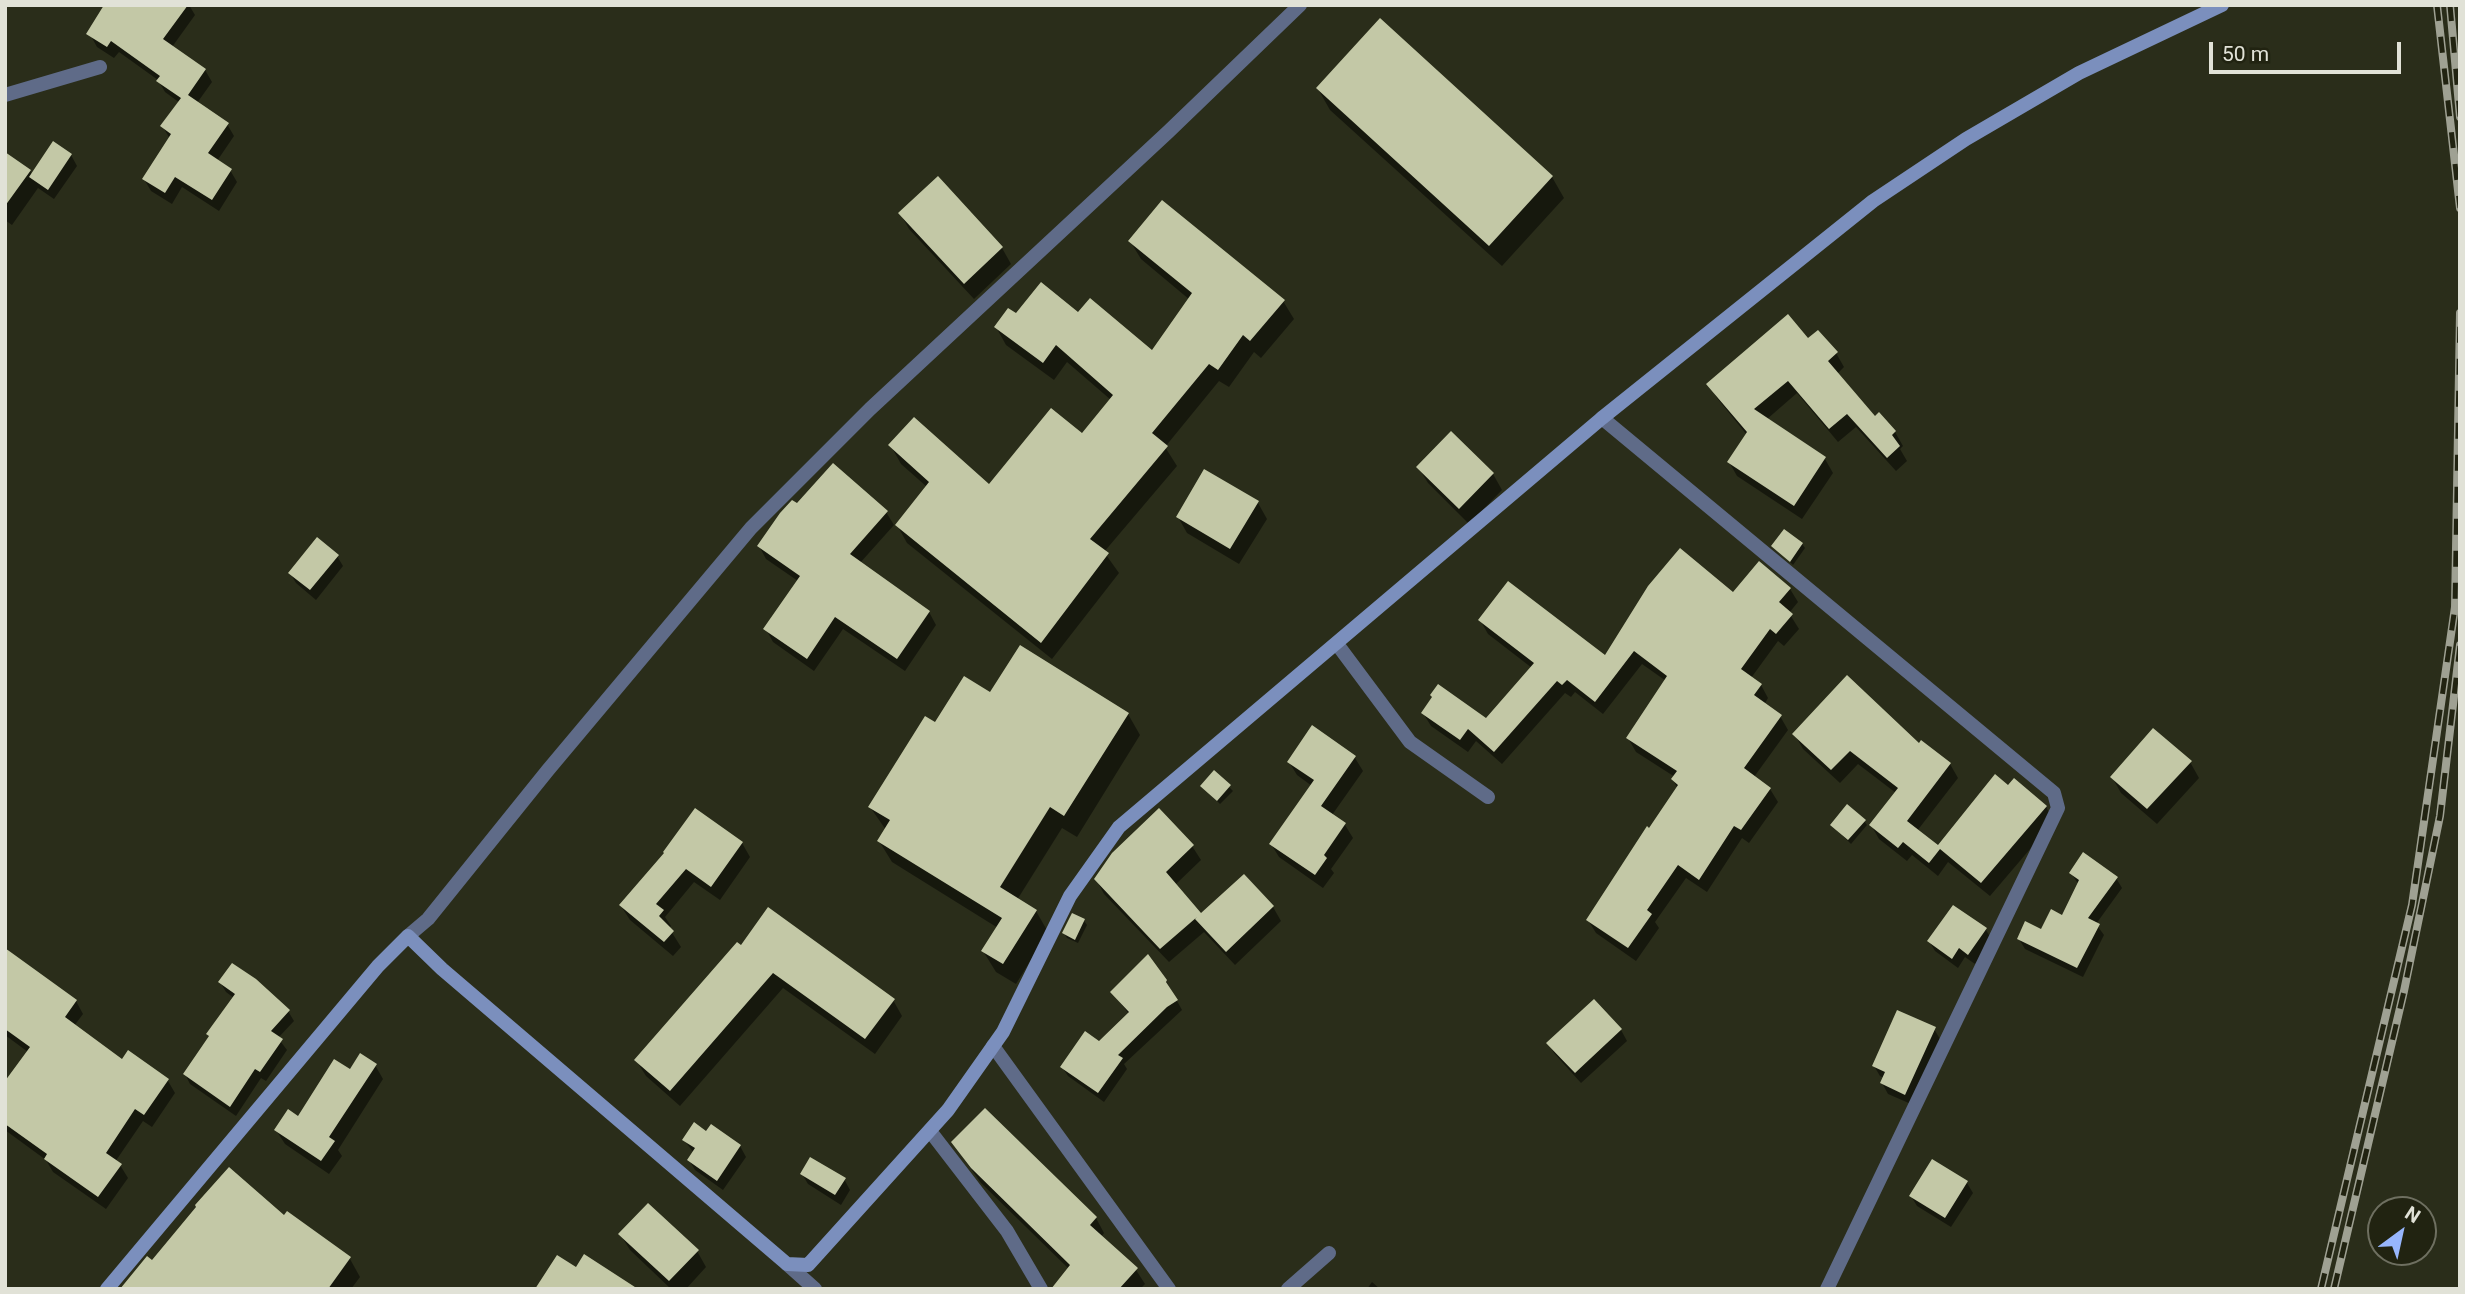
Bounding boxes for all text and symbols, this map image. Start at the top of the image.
scale bar [2213,28,2406,72]
text: 50 m [2222,42,2269,66]
north arrow [2367,1196,2437,1266]
text: N [2401,1201,2425,1228]

